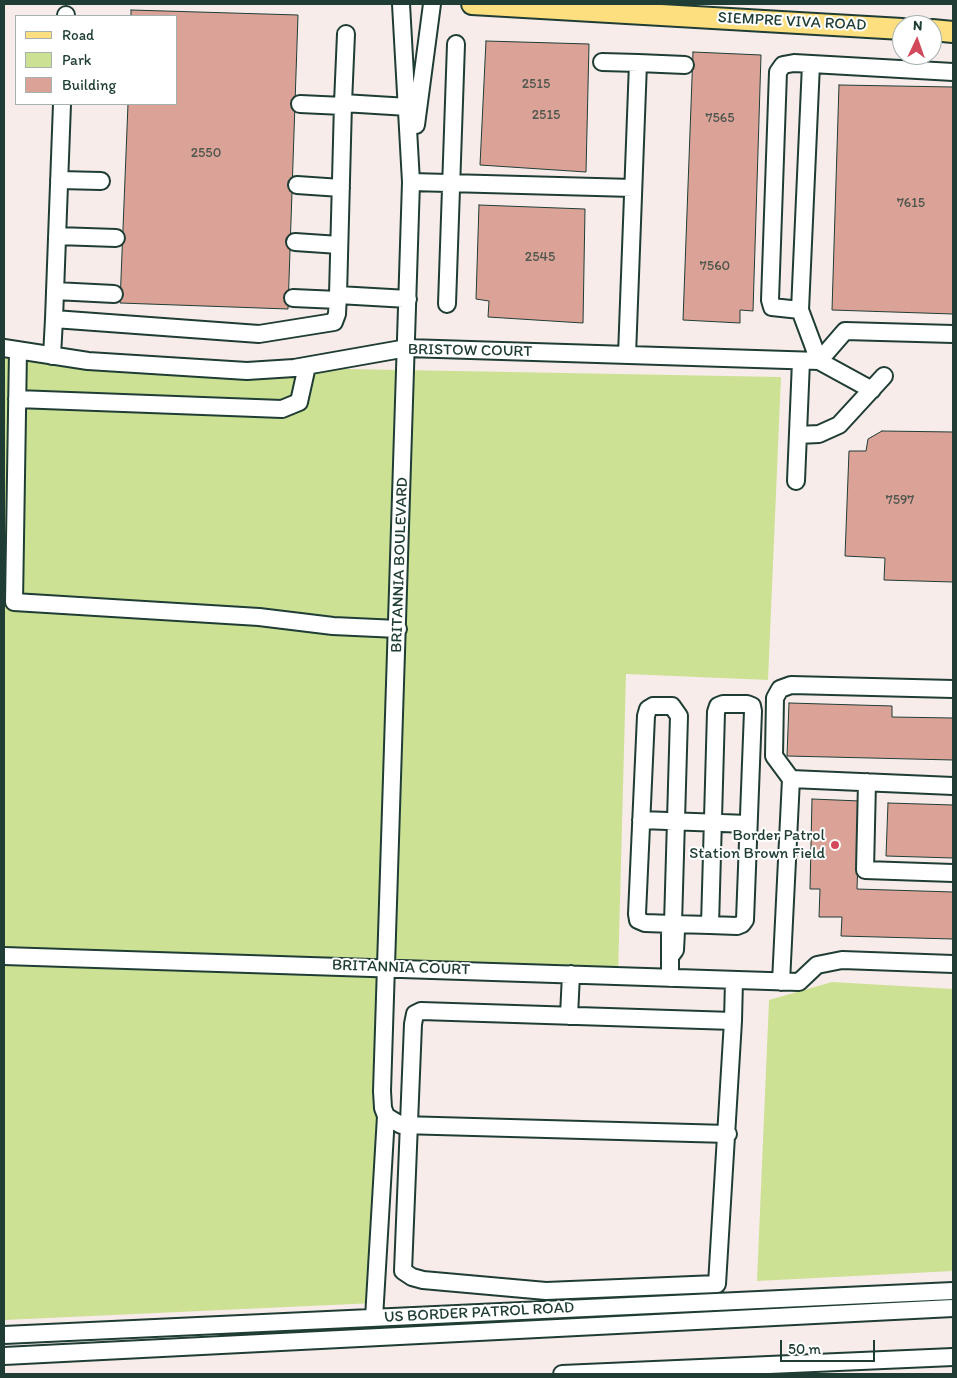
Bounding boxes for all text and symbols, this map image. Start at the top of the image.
street label: SIEMPRE VIVA ROAD [717,9,867,35]
legend [15,15,178,105]
north arrow [892,15,942,65]
text: N [913,17,923,34]
text: Road [62,26,94,44]
text: Park [62,51,92,69]
text: Building [62,76,116,94]
house number: 2515 [522,76,550,92]
house number: 2515 [532,107,560,123]
house number: 7565 [705,110,735,126]
house number: 2550 [191,145,221,161]
house number: 7615 [897,195,925,211]
house number: 2545 [525,249,555,265]
house number: 7560 [700,258,730,274]
street label: BRISTOW COURT [408,340,532,362]
street label: BRITANNIA BOULEVARD [387,477,413,653]
house number: 7597 [886,492,914,508]
place label: Border Patrol Station Brown Field [689,826,825,864]
marker: Border Patrol Station Brown Field [829,839,841,851]
street label: BRITANNIA COURT [332,956,470,980]
street label: US BORDER PATROL ROAD [383,1298,575,1328]
scale bar [782,1330,877,1362]
text: 50 m [788,1340,821,1358]

